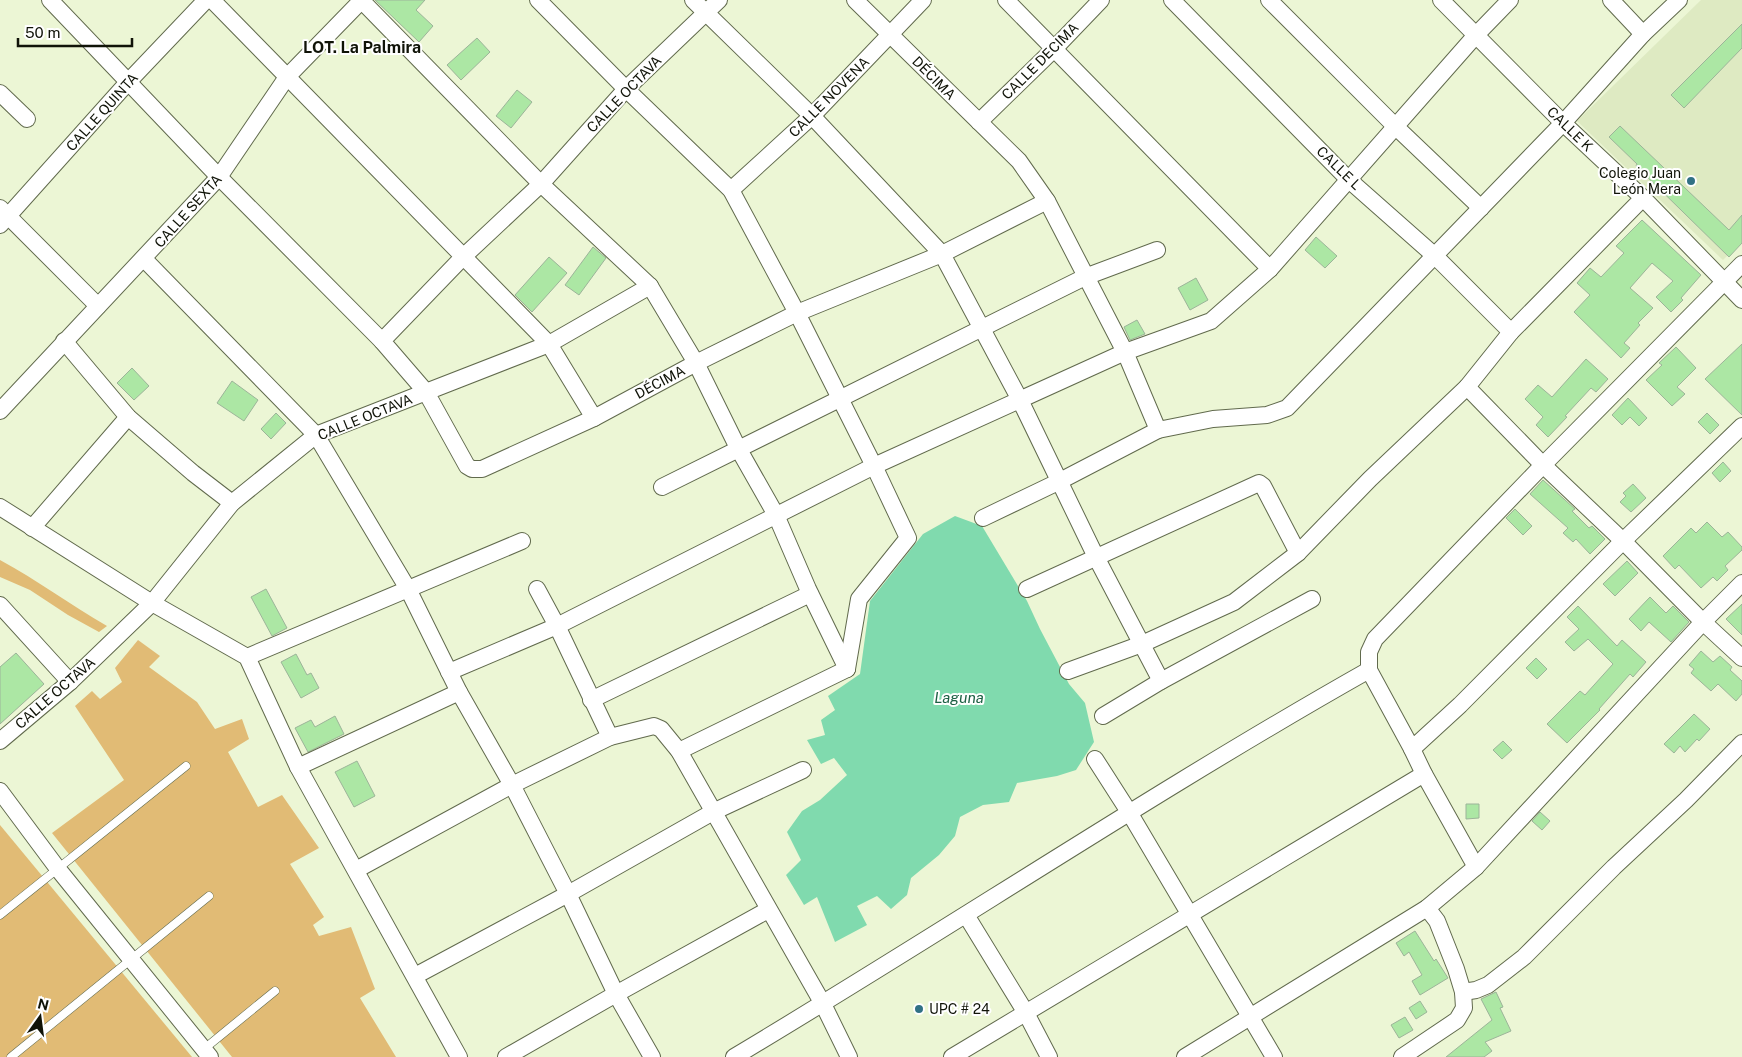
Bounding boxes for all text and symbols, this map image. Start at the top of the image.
scale bar [18,15,131,47]
street label: CALLE DECIMA [998,19,1082,103]
text: 50 m [25,24,60,41]
district label: LOT. La Palmira [303,38,421,57]
street label: CALLE OCTAVA [583,52,665,136]
street label: DÉCIMA [909,52,960,103]
street label: CALLE NOVENA [786,53,873,140]
street label: CALLE QUINTA [63,70,141,154]
street label: CALLE K [1544,103,1596,155]
street label: CALLE L [1313,143,1365,193]
place label: Colegio Juan León Mera [1599,165,1681,197]
street label: CALLE SEXTA [151,171,225,251]
marker: Colegio Juan León Mera [1685,175,1697,187]
street label: DÉCIMA [632,361,688,402]
street label: CALLE OCTAVA [315,391,415,443]
street label: CALLE OCTAVA [12,654,98,732]
water label: Laguna [934,689,984,706]
north arrow [15,992,65,1042]
text: N [36,995,50,1013]
place label: UPC # 24 [929,1001,990,1017]
marker: UPC # 24 [913,1003,925,1015]

